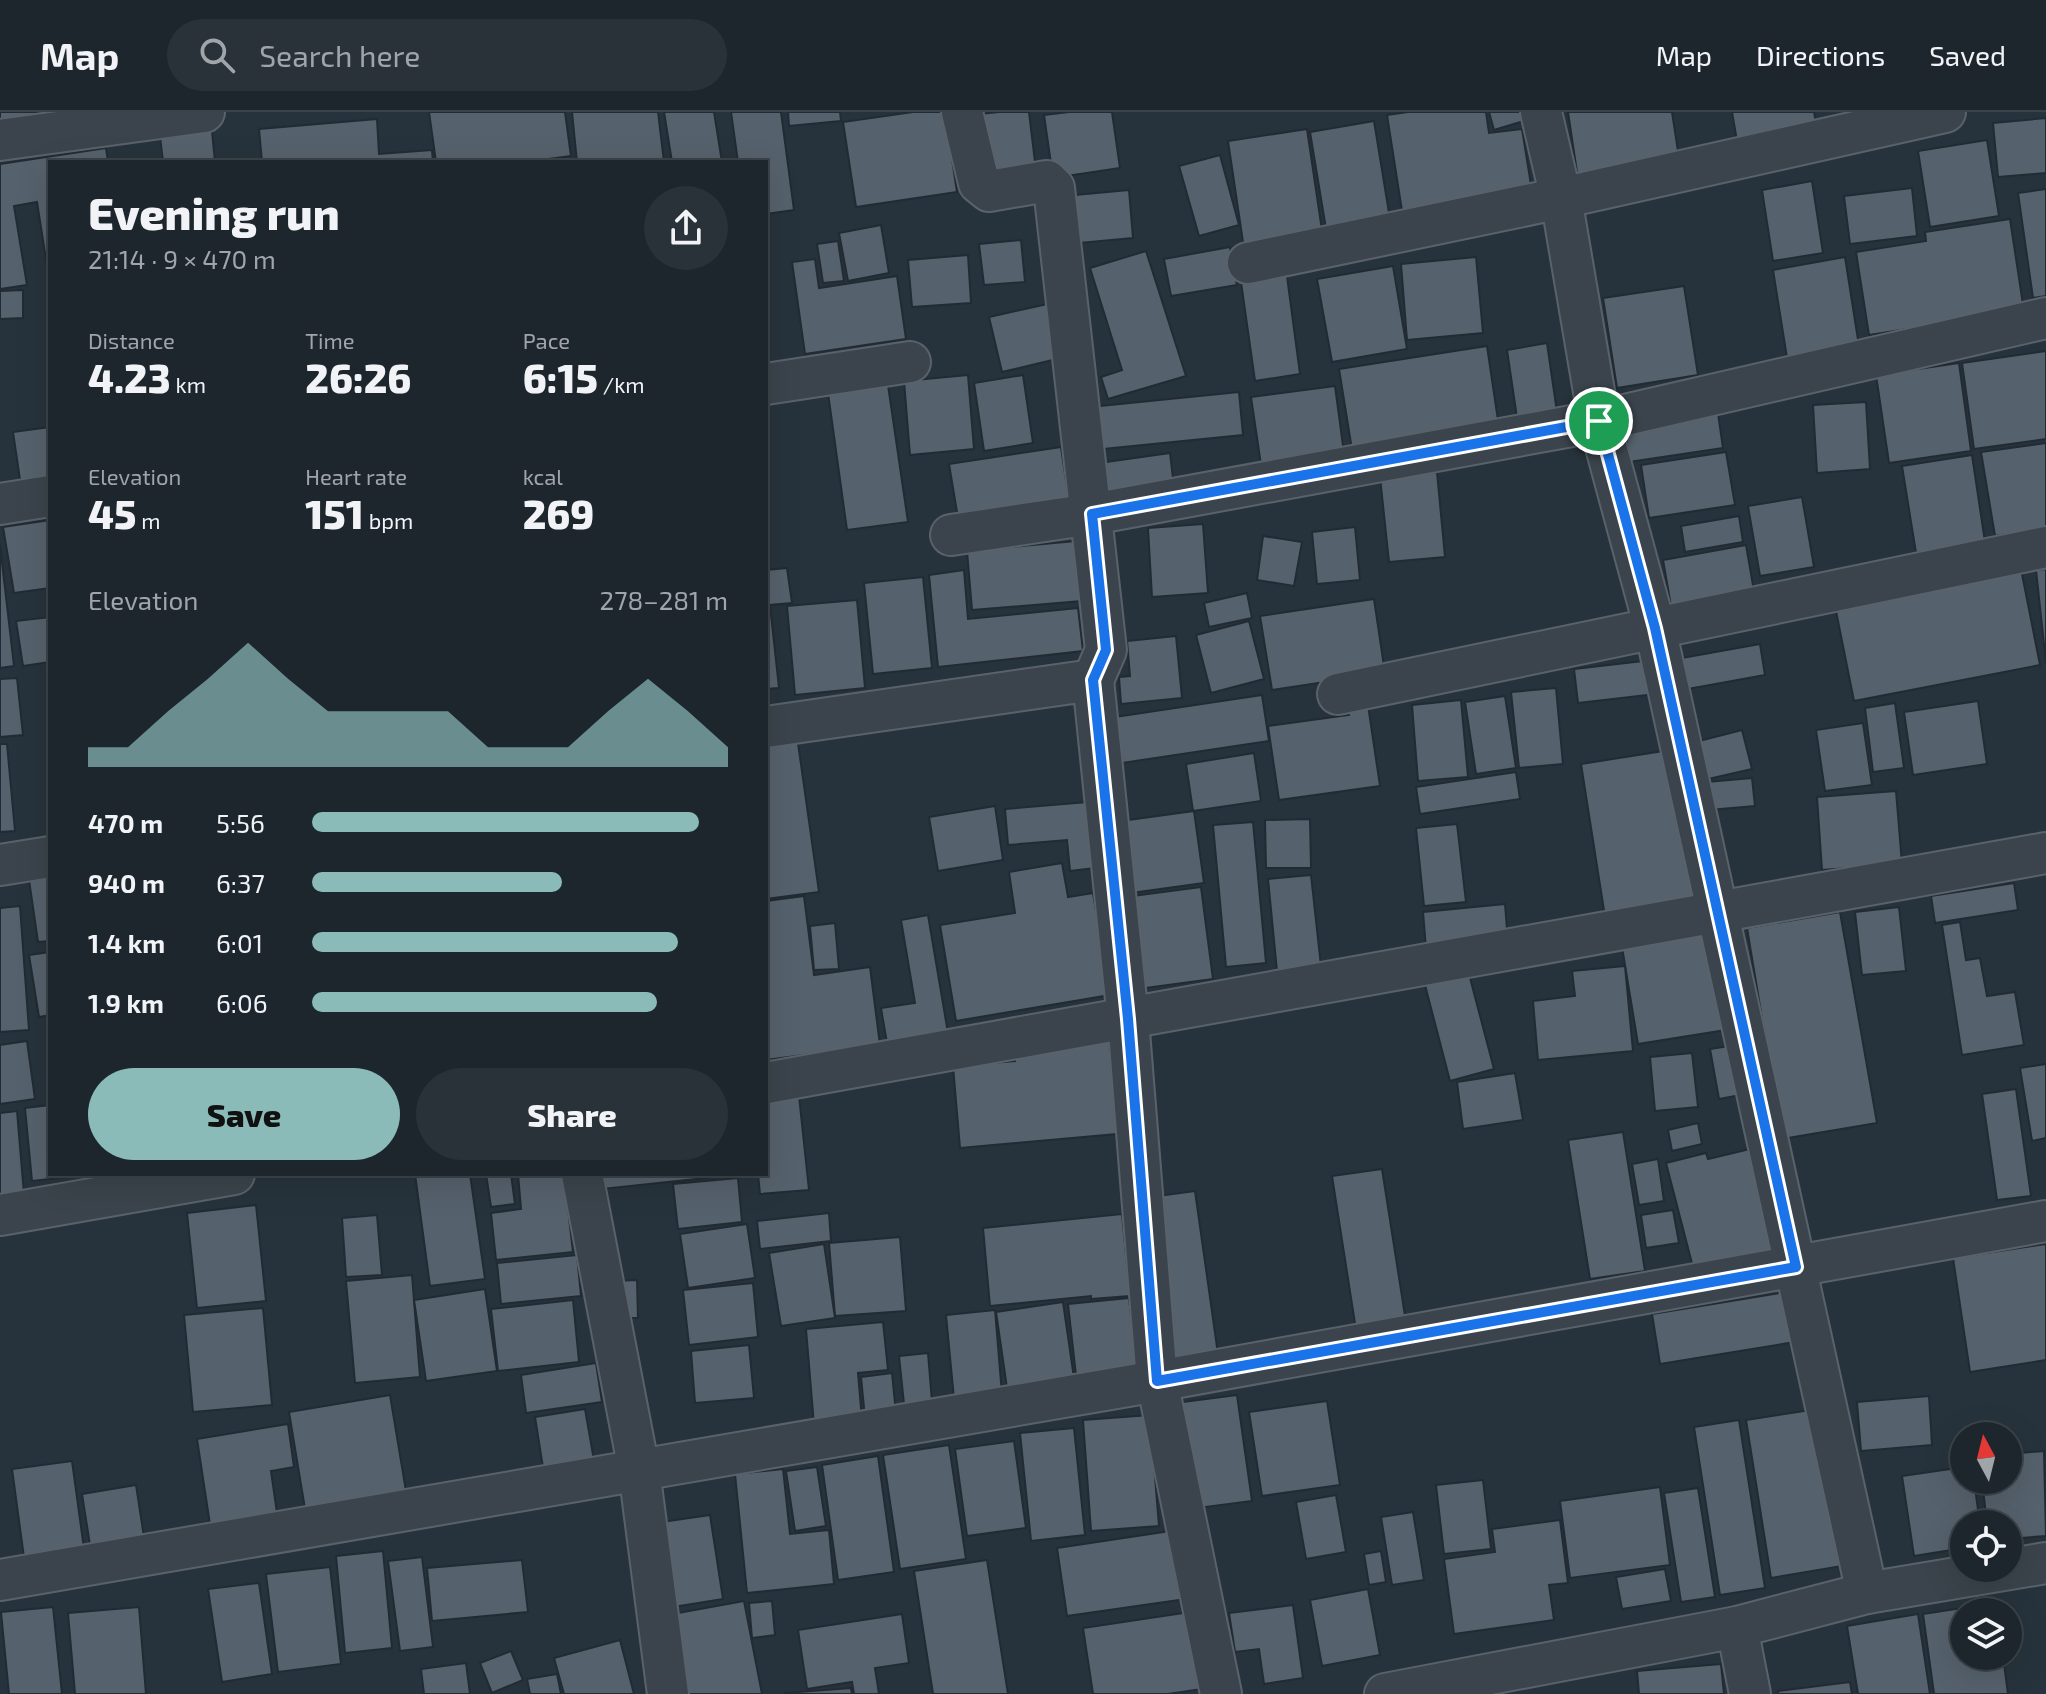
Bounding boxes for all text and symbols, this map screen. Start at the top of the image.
search box [167,19,727,91]
text: Map [40,32,119,78]
icon: search [195,33,239,77]
text: Search here [259,37,420,73]
text: Map [1656,38,1712,72]
text: Directions [1756,38,1885,72]
text: Saved [1929,38,2006,72]
text: Evening run [88,186,340,239]
button: share [644,186,728,270]
text: 21:14 · 9 × 470 m [88,243,276,274]
text: Distance [88,327,175,353]
text: Time [305,327,355,353]
text: Pace [523,327,570,353]
text: 4.23 [88,353,171,401]
text: 26:26 [305,353,411,401]
text: 6:15 [523,353,598,401]
text: km [171,371,206,397]
text: /km [598,371,645,397]
pin [1565,387,1633,455]
icon: arrive [1577,399,1621,443]
text: Elevation [88,463,181,489]
text: Heart rate [305,463,407,489]
text: kcal [523,463,563,489]
text: 45 [88,489,136,537]
text: 151 [305,489,364,537]
text: 269 [523,489,594,537]
text: m [136,507,161,533]
text: bpm [364,507,413,533]
text: Elevation [88,584,198,615]
text: 278–281 m [600,584,728,615]
text: 470 m [88,807,163,838]
text: 5:56 [216,807,265,838]
text: 940 m [88,867,165,898]
text: 6:37 [216,867,265,898]
text: 1.4 km [88,927,165,958]
text: 6:01 [216,927,263,958]
text: 1.9 km [88,987,164,1018]
text: 6:06 [216,987,268,1018]
button: Save [88,1068,400,1160]
button: Share [416,1068,728,1160]
north arrow [1950,1422,2022,1494]
map controls [1950,1422,2022,1670]
button: locate [1950,1510,2022,1582]
button: layers [1950,1598,2022,1670]

